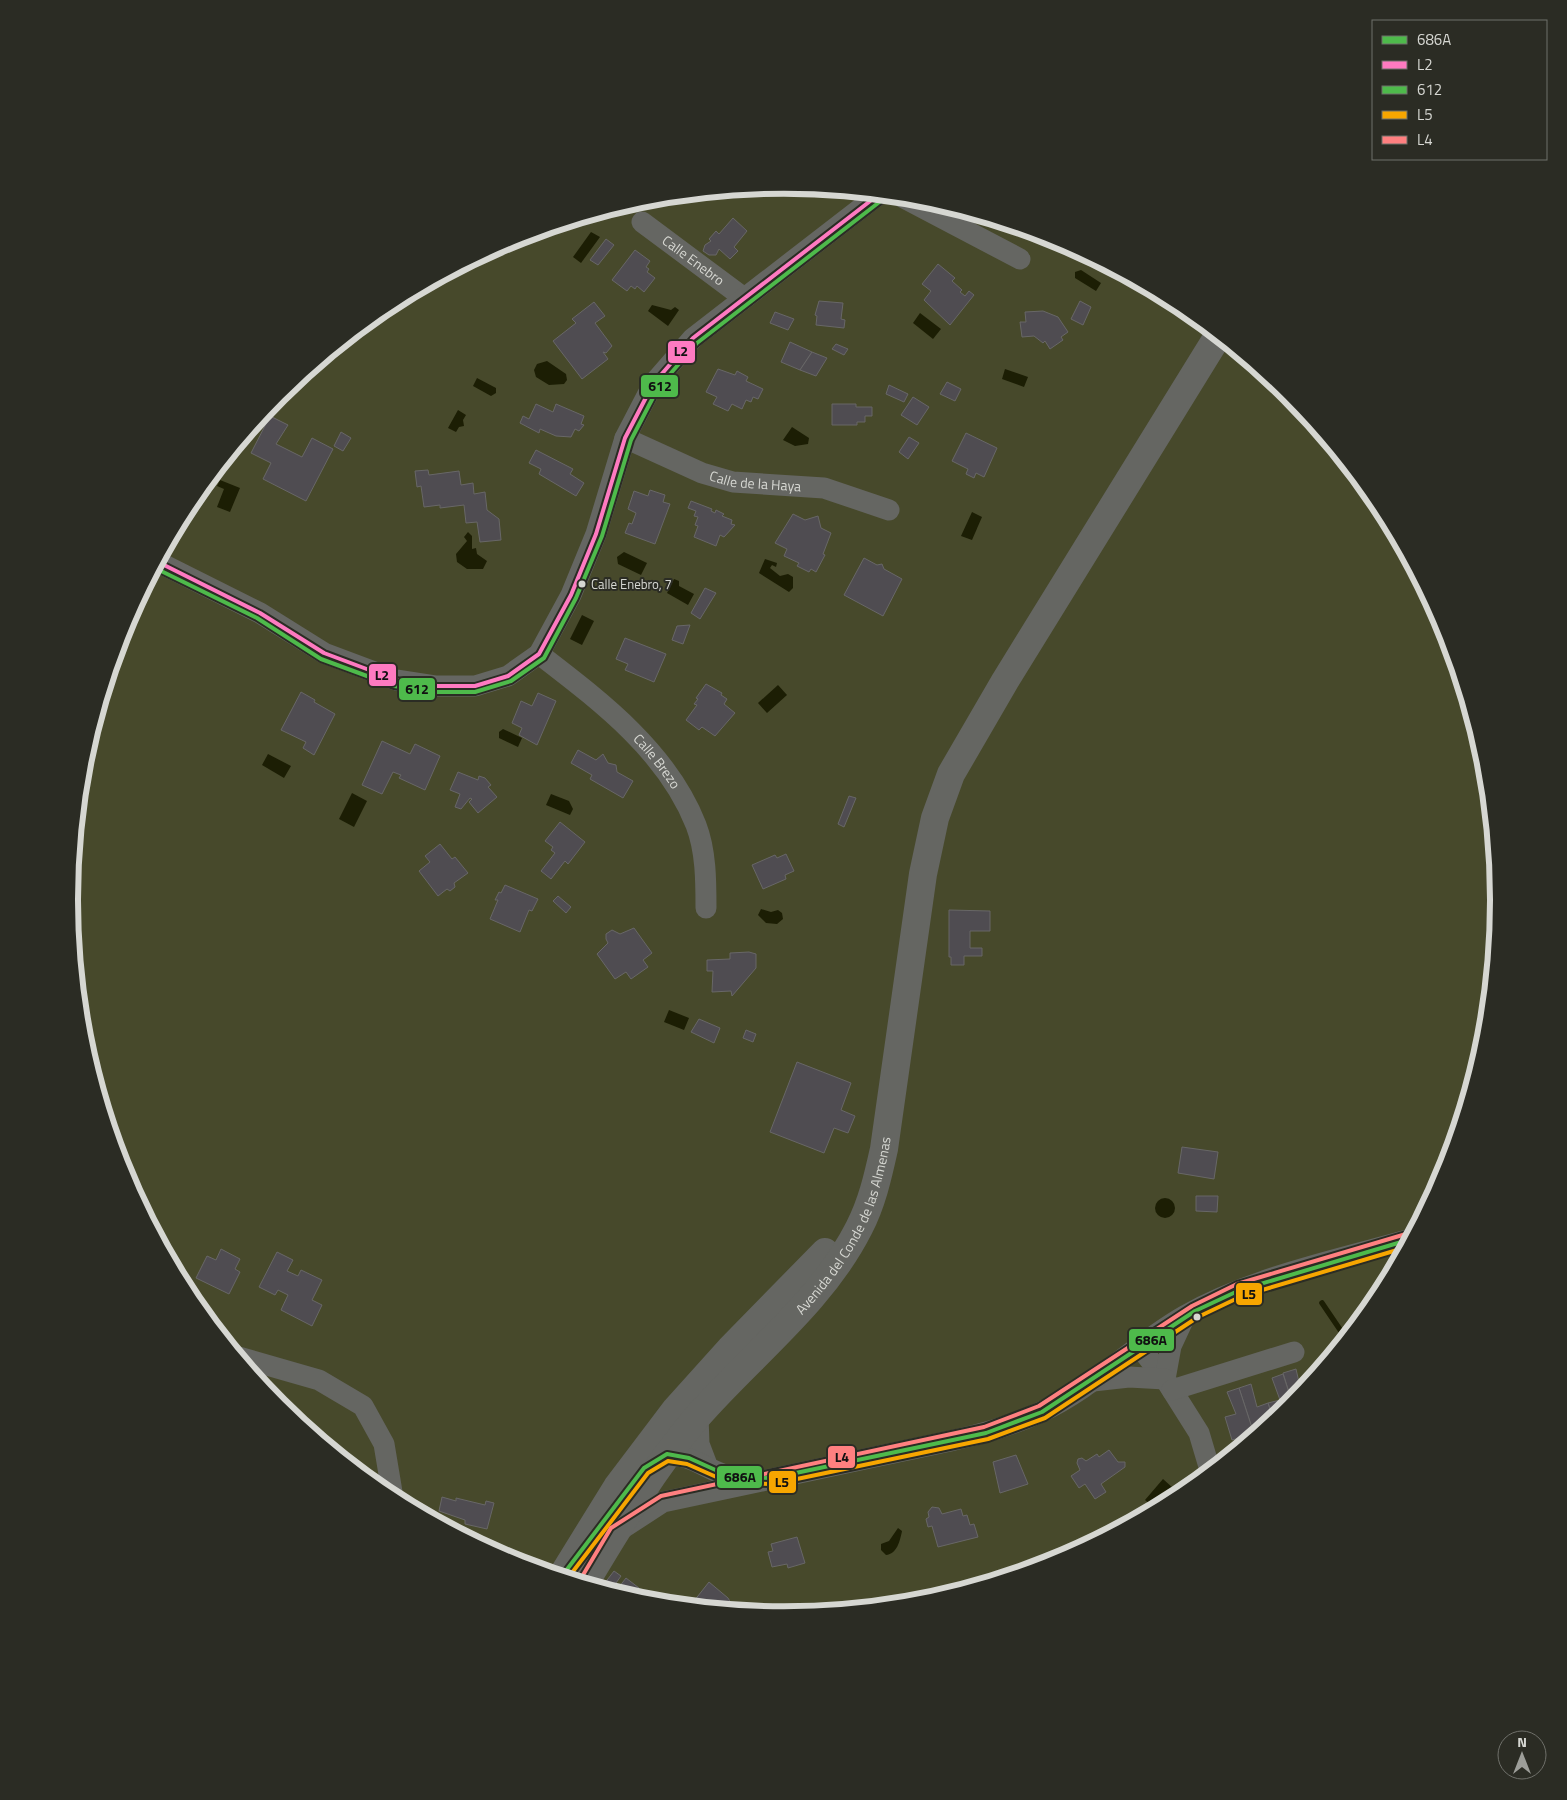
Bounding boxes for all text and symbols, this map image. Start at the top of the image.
legend [1372,20,1547,160]
text: 686A [1417,28,1451,51]
text: L2 [1417,53,1433,76]
text: 612 [1417,78,1442,101]
text: L5 [1417,103,1433,126]
text: L4 [1417,128,1433,151]
street label: Calle Enebro [658,230,729,290]
line badge: L2 [667,340,696,364]
text: L2 [674,340,688,361]
line badge: 612 [640,374,679,398]
text: 612 [648,375,672,396]
street label: Calle de la Haya [707,465,802,496]
place label: Calle Enebro, 7 [591,574,672,594]
marker: Calle Enebro, 7 [577,579,587,589]
line badge: L2 [368,663,397,687]
text: L2 [375,664,389,685]
line badge: 612 [398,677,436,701]
text: 612 [405,678,429,699]
street label: Calle Brezo [629,728,686,793]
street label: Avenida del Conde de las Almenas [790,1135,896,1319]
line badge: L5 [1235,1282,1263,1306]
text: L5 [1242,1283,1256,1304]
unlabelled marker [1192,1312,1202,1322]
line badge: 686A [1128,1328,1175,1352]
text: 686A [1135,1329,1168,1350]
line badge: L4 [827,1445,856,1469]
text: L4 [835,1446,849,1467]
line badge: 686A [716,1465,763,1489]
text: 686A [724,1466,757,1487]
line badge: L5 [768,1470,797,1494]
text: L5 [775,1471,789,1492]
north arrow [1497,1730,1547,1780]
text: N [1517,1731,1527,1752]

